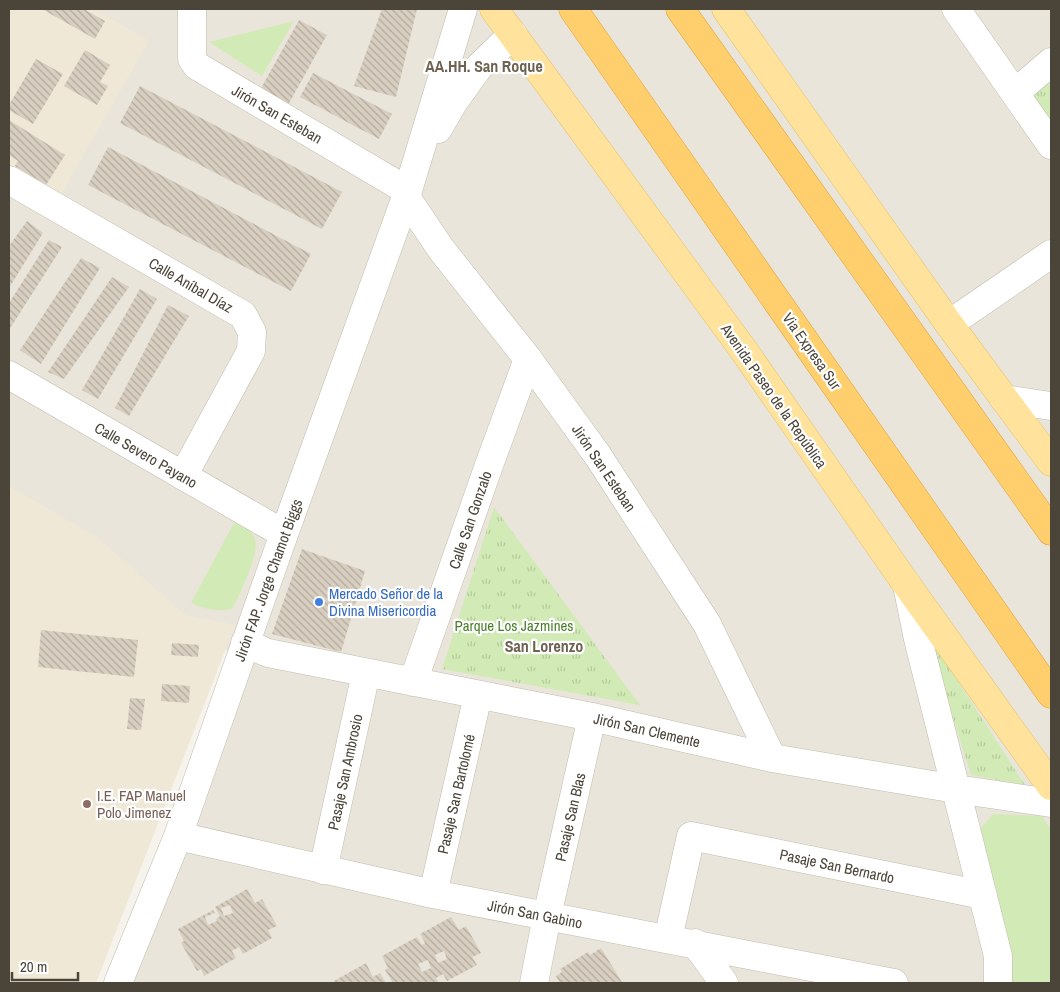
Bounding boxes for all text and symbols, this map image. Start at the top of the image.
district label: AA.HH. San Roque [425,55,543,77]
street label: Jirón San Esteban [228,80,326,148]
street label: Calle Aníbal Díaz [145,252,237,318]
street label: Via Expresa Sur [778,308,846,394]
street label: Avenida Paseo de la República [715,319,832,473]
street label: Calle Severo Payano [91,417,201,493]
street label: Jirón San Esteban [567,420,641,516]
street label: Calle San Gonzalo [443,468,497,572]
street label: Jirón FAP. Jorge Chamot Biggs [229,496,307,664]
place label: Mercado Señor de la Divina Misericordia [329,583,443,621]
marker: Mercado Señor de la Divina Misericordia [313,596,325,608]
park label: Parque Los Jazmines [455,615,573,636]
district label: San Lorenzo [505,635,583,657]
street label: Jirón San Clemente [592,708,702,752]
street label: Pasaje San Ambrosio [322,712,368,832]
street label: Pasaje San Bartolomé [432,732,480,856]
street label: Pasaje San Blas [550,771,590,863]
place label: I.E. FAP Manuel Polo Jimenez [97,785,186,823]
marker: I.E. FAP Manuel Polo Jimenez [81,798,93,810]
street label: Pasaje San Bernardo [778,844,897,888]
street label: Jirón San Gabino [486,894,584,934]
scale bar [12,950,79,982]
text: 20 m [20,956,47,977]

